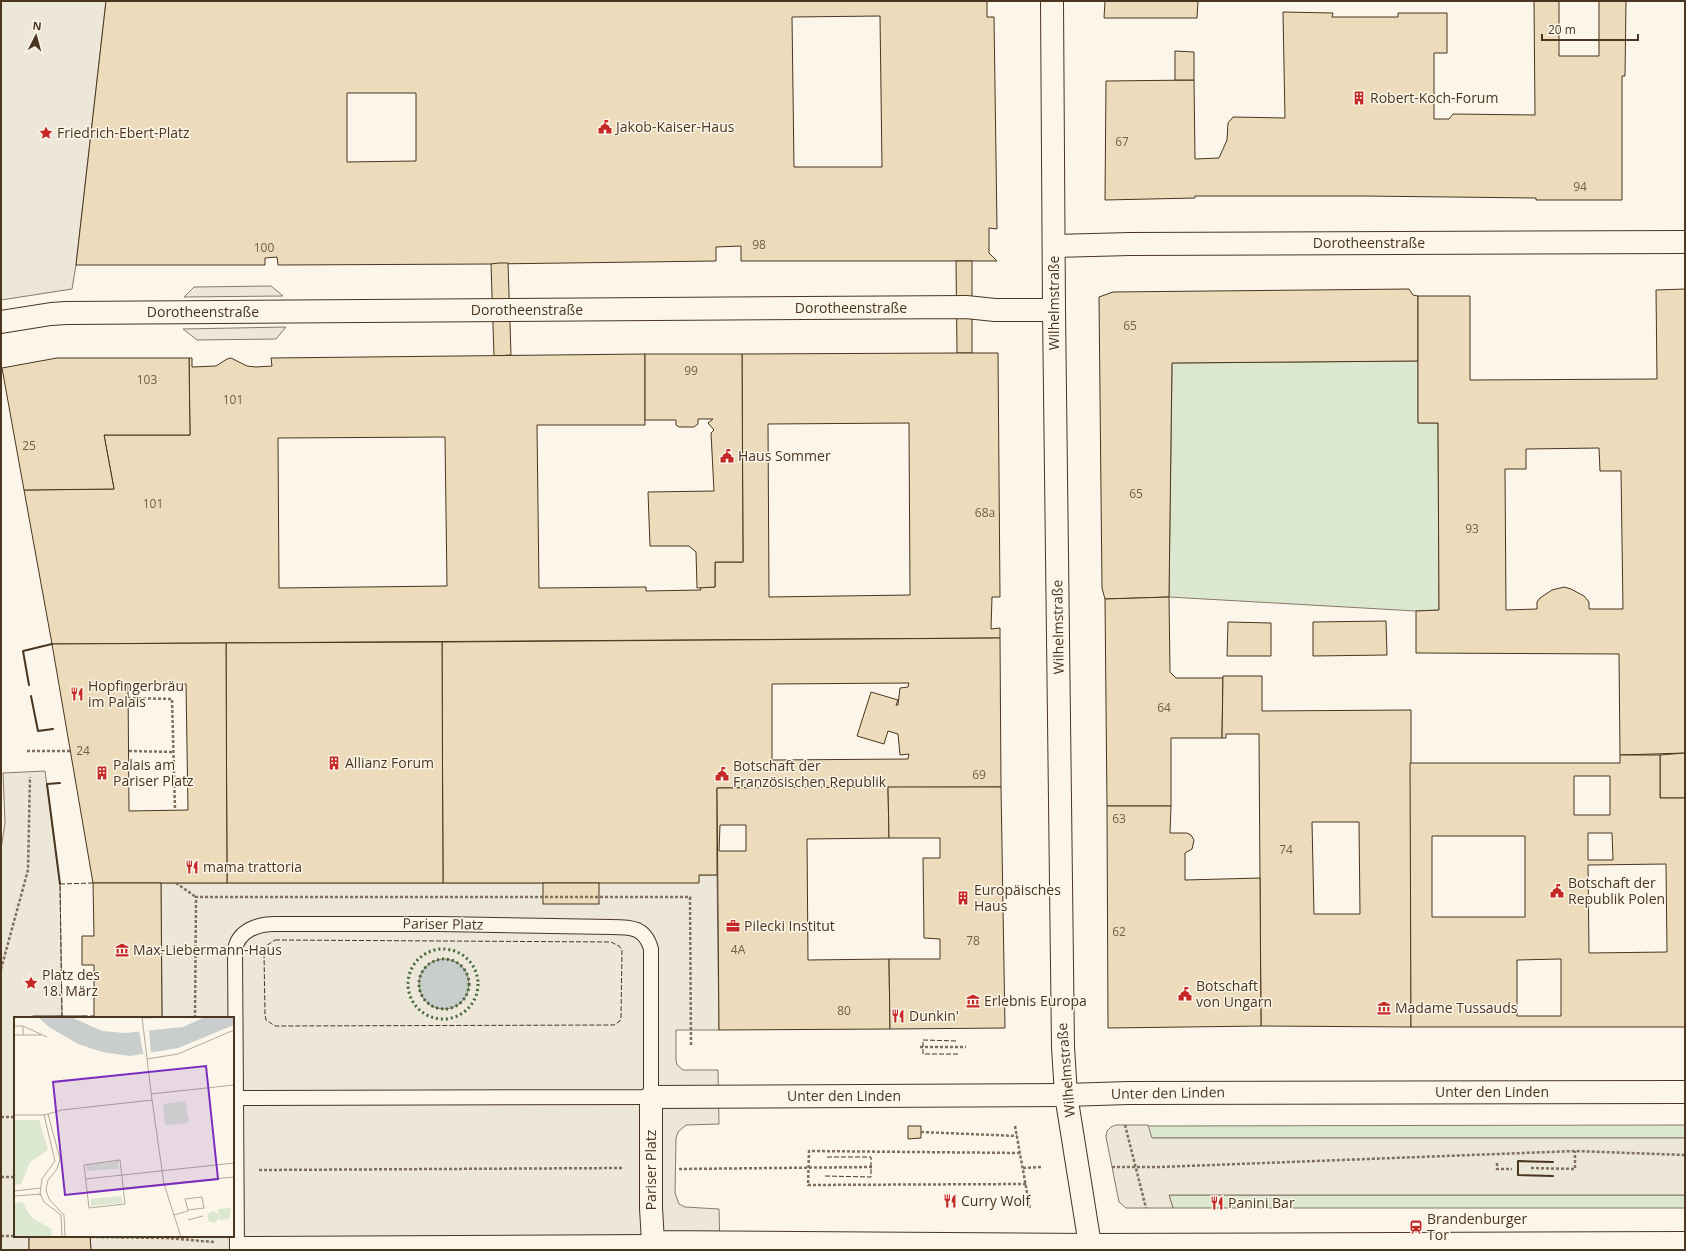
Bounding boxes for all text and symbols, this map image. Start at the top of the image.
north arrow [16,16,56,56]
scale bar [1542,16,1638,42]
text: N [32,18,42,33]
text: 20 m [1548,21,1576,38]
place label: Robert-Koch-Forum [1370,88,1498,107]
building icon: Robert-Koch-Forum [1351,90,1367,106]
place label: Jakob-Kaiser-Haus [614,117,735,136]
public building icon: Jakob-Kaiser-Haus [597,119,613,135]
place label: Friedrich-Ebert-Platz [57,123,190,142]
place icon: Friedrich-Ebert-Platz [38,125,54,141]
house number: 67 [1115,133,1129,150]
house number: 94 [1573,178,1587,195]
street label: Dorotheenstraße [1313,233,1425,252]
house number: 98 [752,236,766,253]
house number: 100 [254,239,274,256]
street label: Wilhelmstraße [1044,256,1063,350]
street label: Dorotheenstraße [795,298,907,317]
street label: Dorotheenstraße [471,300,583,319]
street label: Dorotheenstraße [147,302,259,321]
house number: 65 [1123,317,1137,334]
house number: 99 [684,362,698,379]
house number: 103 [137,371,157,388]
house number: 101 [223,391,243,408]
house number: 25 [22,437,36,454]
place label: Haus Sommer [738,446,831,465]
public building icon: Haus Sommer [719,448,735,464]
house number: 65 [1129,485,1143,502]
house number: 101 [143,495,163,512]
house number: 68a [975,504,995,521]
house number: 93 [1465,520,1479,537]
street label: Wilhelmstraße [1047,579,1068,675]
place label: Hopfingerbräu im Palais [88,676,184,711]
restaurant icon: Hopfingerbräu im Palais [69,686,85,702]
house number: 64 [1157,699,1171,716]
house number: 24 [76,742,90,759]
place label: Allianz Forum [345,753,434,772]
place label: Palais am Pariser Platz [113,755,194,790]
building icon: Allianz Forum [326,755,342,771]
place label: Botschaft der Französischen Republik [733,756,887,791]
building icon: Palais am Pariser Platz [94,765,110,781]
public building icon: Botschaft der Französischen Republik [714,766,730,782]
house number: 69 [972,766,986,783]
house number: 63 [1112,810,1126,827]
house number: 74 [1279,841,1293,858]
place label: mama trattoria [203,857,302,876]
restaurant icon: mama trattoria [184,859,200,875]
place label: Botschaft der Republik Polen [1568,873,1665,908]
place label: Europäisches Haus [974,880,1061,915]
public building icon: Botschaft der Republik Polen [1549,883,1565,899]
building icon: Europäisches Haus [955,890,971,906]
street label: Pariser Platz [403,913,484,934]
place label: Pilecki Institut [744,916,835,935]
office icon: Pilecki Institut [725,918,741,934]
house number: 62 [1112,923,1126,940]
house number: 78 [966,932,980,949]
place label: Max-Liebermann-Haus [133,940,282,959]
house number: 4A [731,941,746,958]
museum icon: Max-Liebermann-Haus [114,942,130,958]
place label: Platz des 18. März [42,965,100,1000]
place icon: Platz des 18. März [23,975,39,991]
place label: Botschaft von Ungarn [1196,976,1272,1011]
public building icon: Botschaft von Ungarn [1177,986,1193,1002]
place label: Erlebnis Europa [984,991,1087,1010]
museum icon: Erlebnis Europa [965,993,981,1009]
place label: Madame Tussauds [1395,998,1518,1017]
museum icon: Madame Tussauds [1376,1000,1392,1016]
house number: 80 [837,1002,851,1019]
place label: Dunkin' [909,1006,959,1025]
restaurant icon: Dunkin' [890,1008,906,1024]
inset map [14,1017,234,1237]
street label: Wilhelmstraße [1052,1022,1079,1118]
street label: Unter den Linden [1111,1082,1225,1103]
street label: Unter den Linden [1435,1082,1549,1101]
street label: Unter den Linden [787,1086,901,1105]
street label: Pariser Platz [641,1129,660,1210]
place label: Curry Wolf [961,1191,1031,1210]
restaurant icon: Curry Wolf [942,1193,958,1209]
place label: Panini Bar [1228,1193,1295,1212]
restaurant icon: Panini Bar [1209,1195,1225,1211]
place label: Brandenburger Tor [1427,1209,1527,1244]
station icon: Brandenburger Tor [1408,1219,1424,1235]

